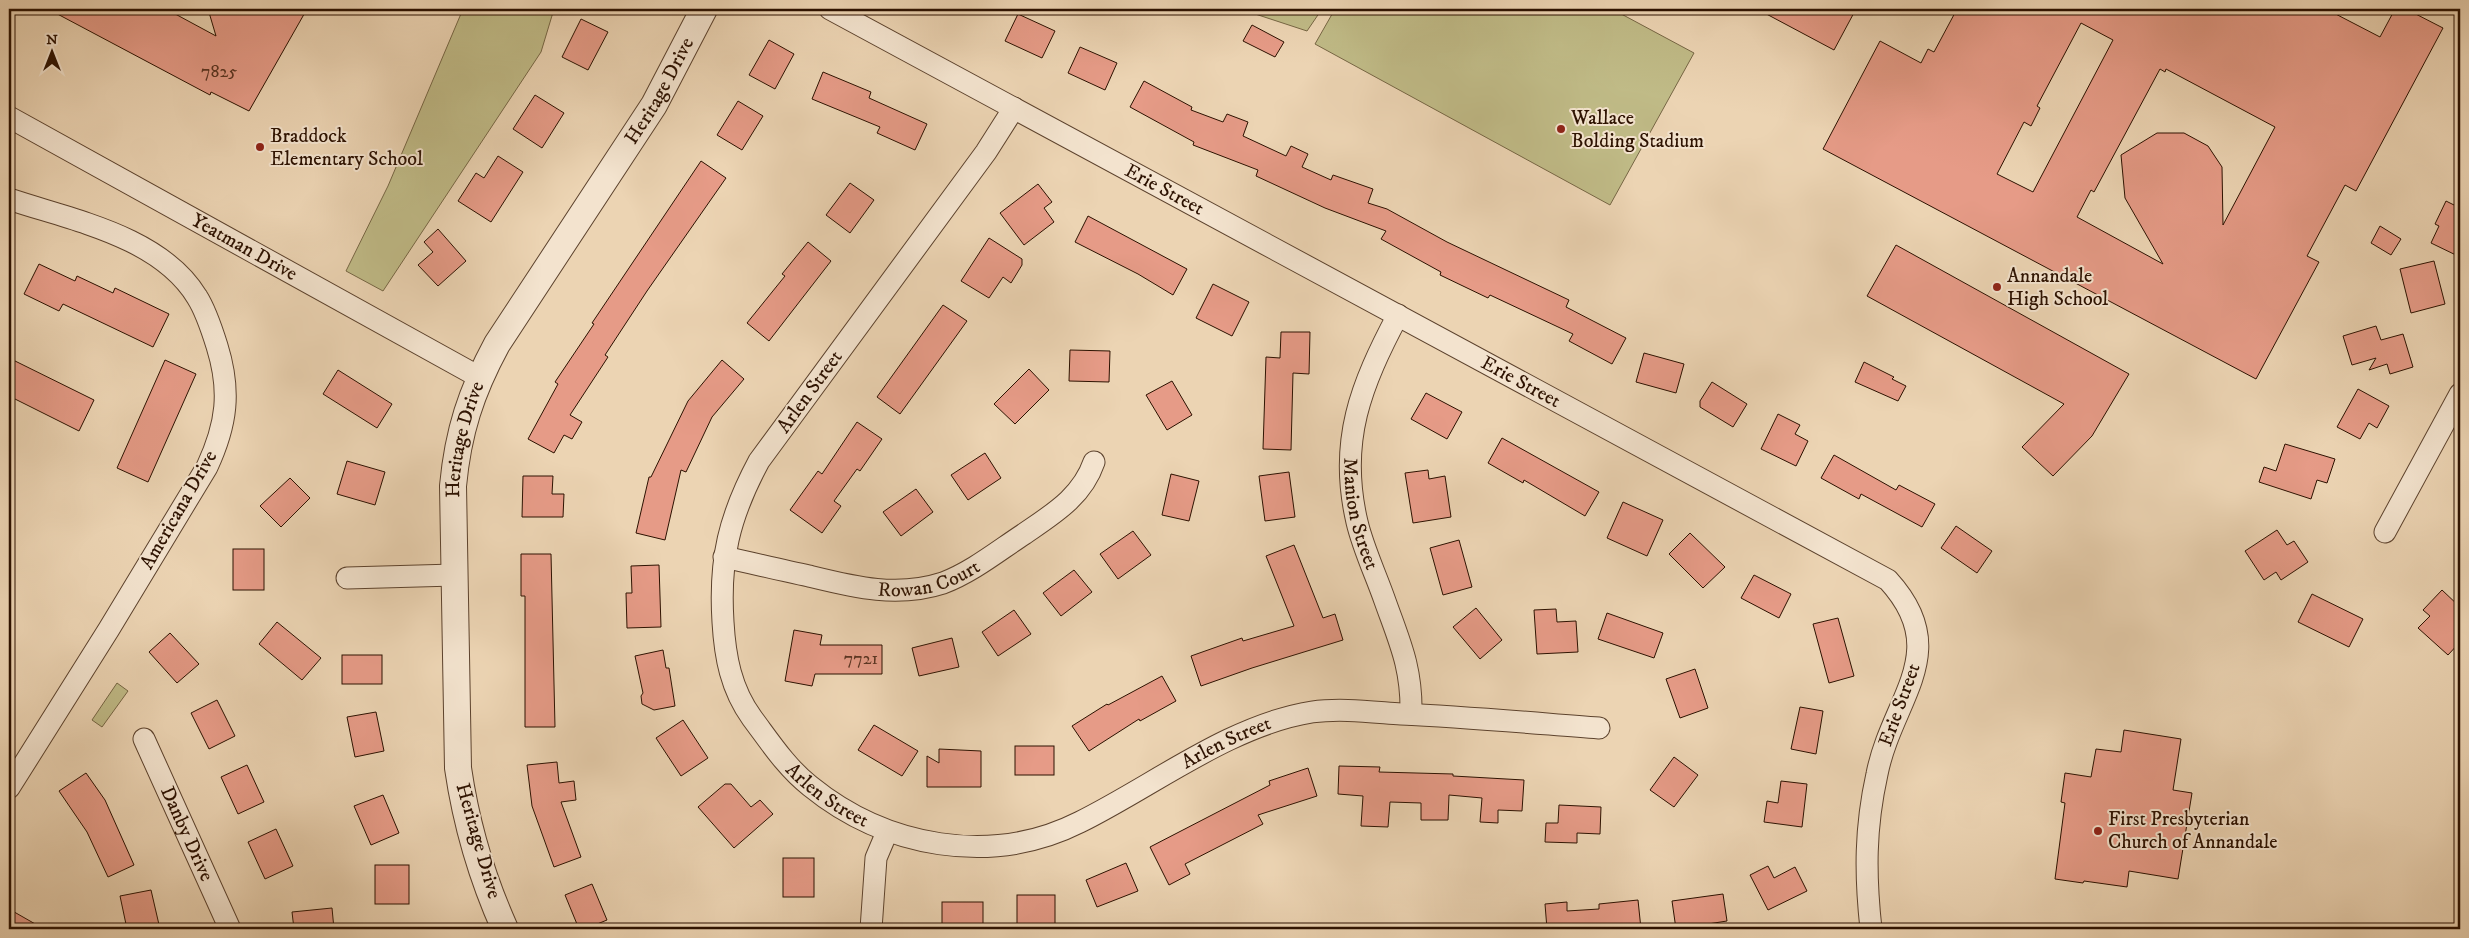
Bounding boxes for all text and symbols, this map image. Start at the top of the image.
north arrow [28,28,78,78]
text: N [46,31,58,49]
street label: Heritage Drive [619,33,700,149]
house number: 7825 [201,61,237,83]
place label: Wallace Bolding Stadium [1570,106,1704,154]
marker: Wallace Bolding Stadium [1555,123,1567,135]
place label: Braddock Elementary School [270,124,423,172]
marker: Braddock Elementary School [254,141,266,153]
street label: Erie Street [1120,158,1208,221]
street label: Yeatman Drive [187,208,302,287]
place label: Annandale High School [2007,264,2108,312]
marker: Annandale High School [1991,281,2003,293]
street label: Arlen Street [772,346,848,438]
street label: Erie Street [1477,350,1565,413]
street label: Heritage Drive [440,378,490,498]
street label: Americana Drive [135,446,223,574]
street label: Manion Street [1338,458,1384,573]
street label: Rowan Court [877,554,985,603]
house number: 7721 [844,648,878,670]
street label: Erie Street [1873,660,1927,750]
street label: Arlen Street [1177,711,1274,775]
street label: Arlen Street [780,758,873,833]
street label: Heritage Drive [450,780,506,902]
street label: Danby Drive [155,782,219,885]
place label: First Presbyterian Church of Annandale [2108,807,2278,855]
marker: First Presbyterian Church of Annandale [2092,825,2104,837]

